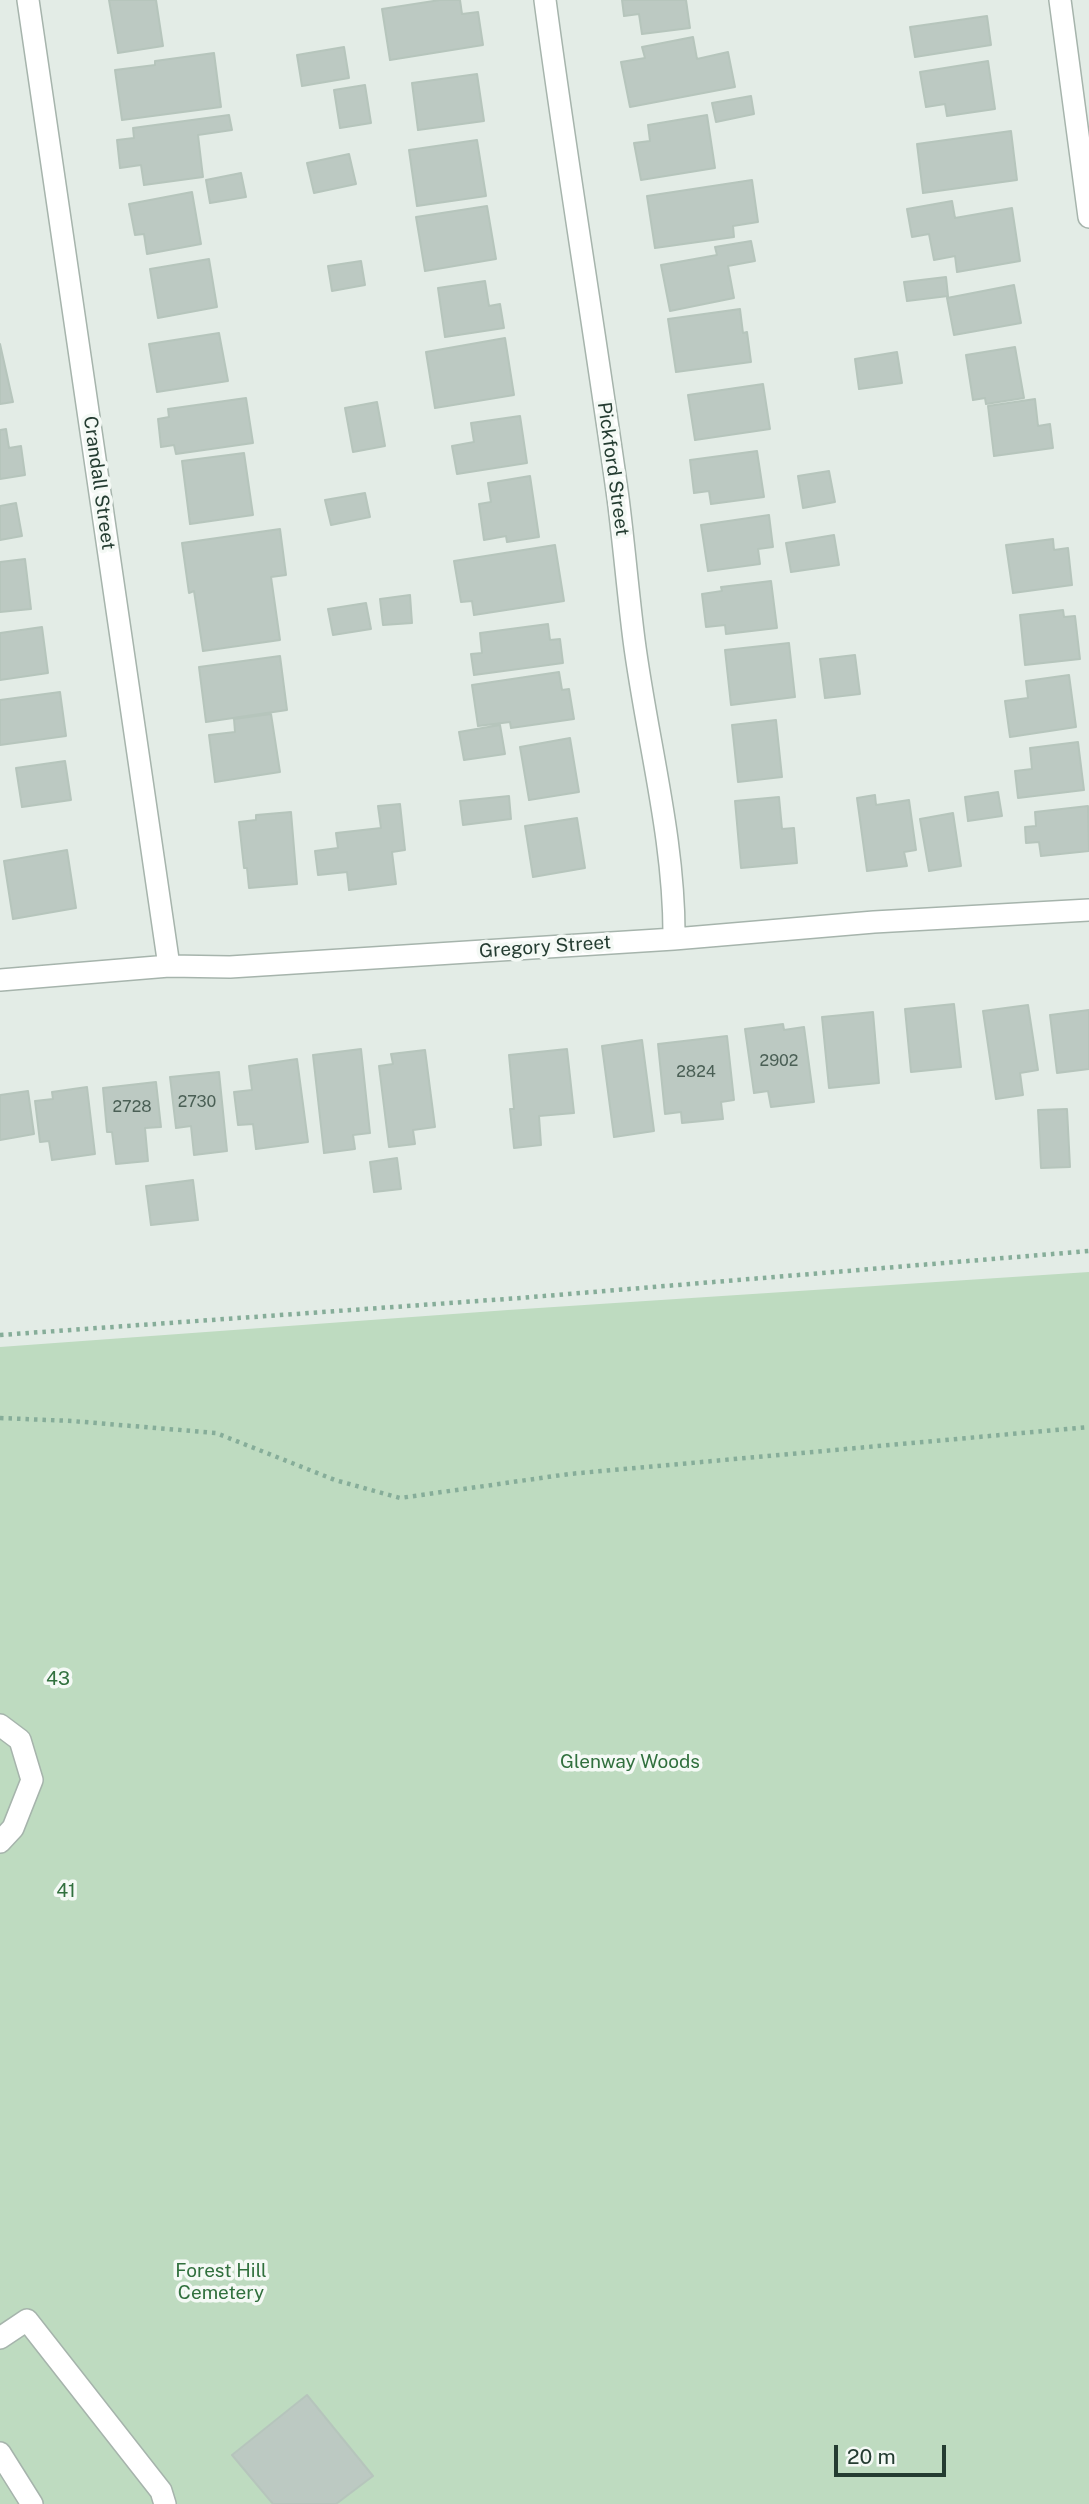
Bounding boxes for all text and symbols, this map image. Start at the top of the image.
street label: Pickford Street [592,401,634,537]
street label: Crandall Street [78,415,120,551]
street label: Gregory Street [478,931,612,963]
house number: 2902 [760,1051,798,1071]
house number: 2824 [676,1062,716,1082]
house number: 2730 [178,1092,216,1112]
house number: 2728 [112,1097,152,1117]
park label: 43 [46,1668,70,1690]
park label: Glenway Woods [560,1751,700,1773]
park label: 41 [56,1880,76,1902]
park label: Forest Hill Cemetery [175,2260,267,2304]
scale bar [837,2430,949,2474]
text: 20 m [847,2444,896,2469]

